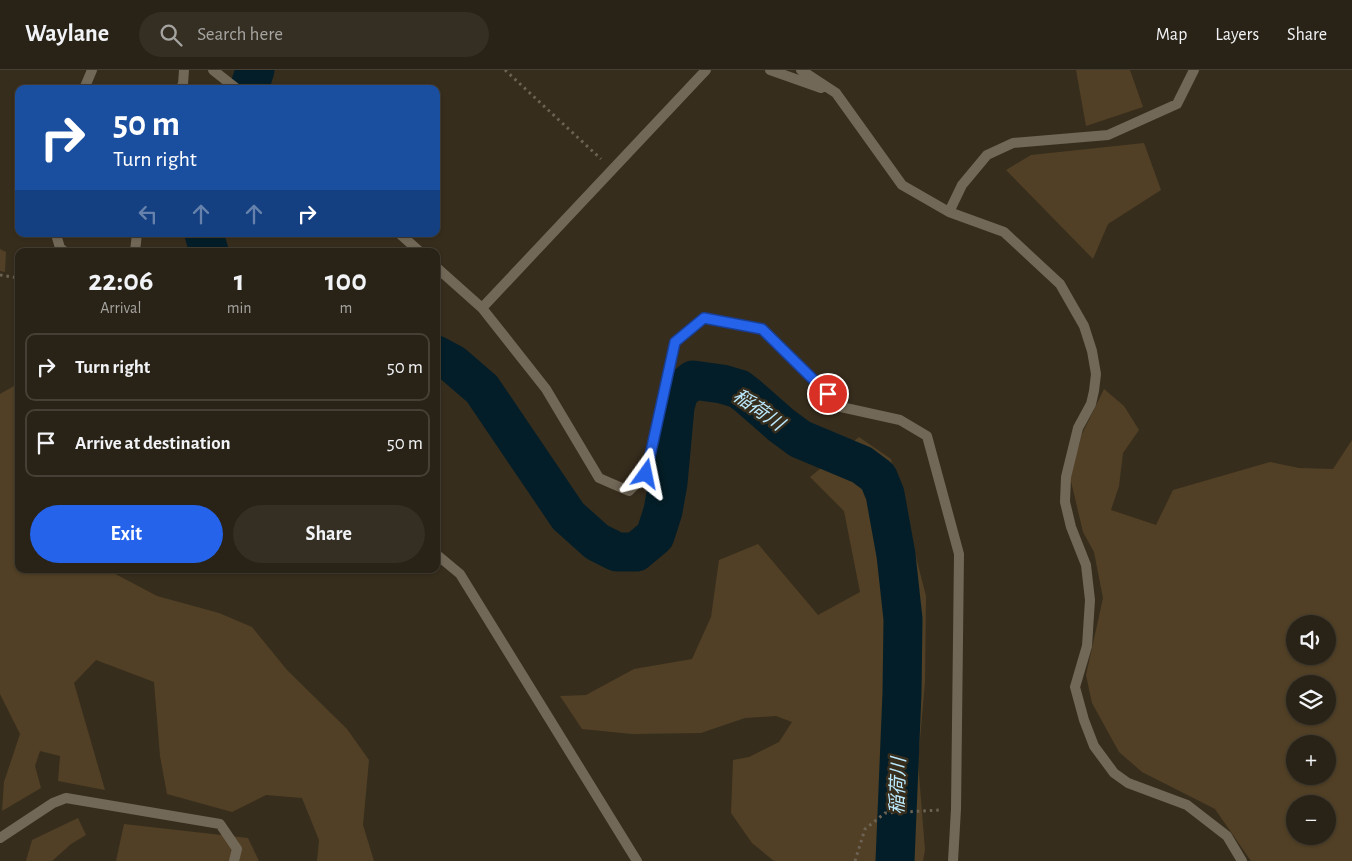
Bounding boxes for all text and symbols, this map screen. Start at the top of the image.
search box [139,12,489,57]
icon: search [157,21,185,49]
text: Waylane [25,22,109,46]
text: Search here [197,25,283,44]
text: Map [1156,26,1187,44]
text: Layers [1215,26,1259,44]
text: Share [1287,26,1327,44]
icon: right [30,105,95,170]
text: 50 m [113,107,180,142]
text: Turn right [113,148,197,170]
icon: left [134,200,162,228]
icon: ahead [187,200,215,228]
icon: ahead [240,200,268,228]
icon: right [293,200,321,228]
text: 22:06 [88,266,153,296]
text: 1 [234,266,245,296]
text: 100 [325,266,367,296]
text: Arrival [100,300,141,316]
text: min [227,300,252,316]
text: m [339,300,352,316]
icon: right [32,353,60,381]
text: Turn right [75,358,150,377]
text: 50 m [387,358,423,377]
pin [807,373,849,415]
icon: arrive [814,380,842,408]
water label: 稲荷川 [729,385,789,436]
icon: arrive [32,429,60,457]
text: Arrive at destination [75,434,231,453]
text: 50 m [387,434,423,453]
position arrow [619,447,671,499]
button: Exit [30,505,223,563]
button: Share [233,505,425,563]
map controls [1286,615,1336,845]
button: sound [1286,615,1336,665]
button: layers [1286,675,1336,725]
button: + [1286,735,1336,785]
water label: 稲荷川 [887,755,909,815]
button: − [1286,795,1336,845]

